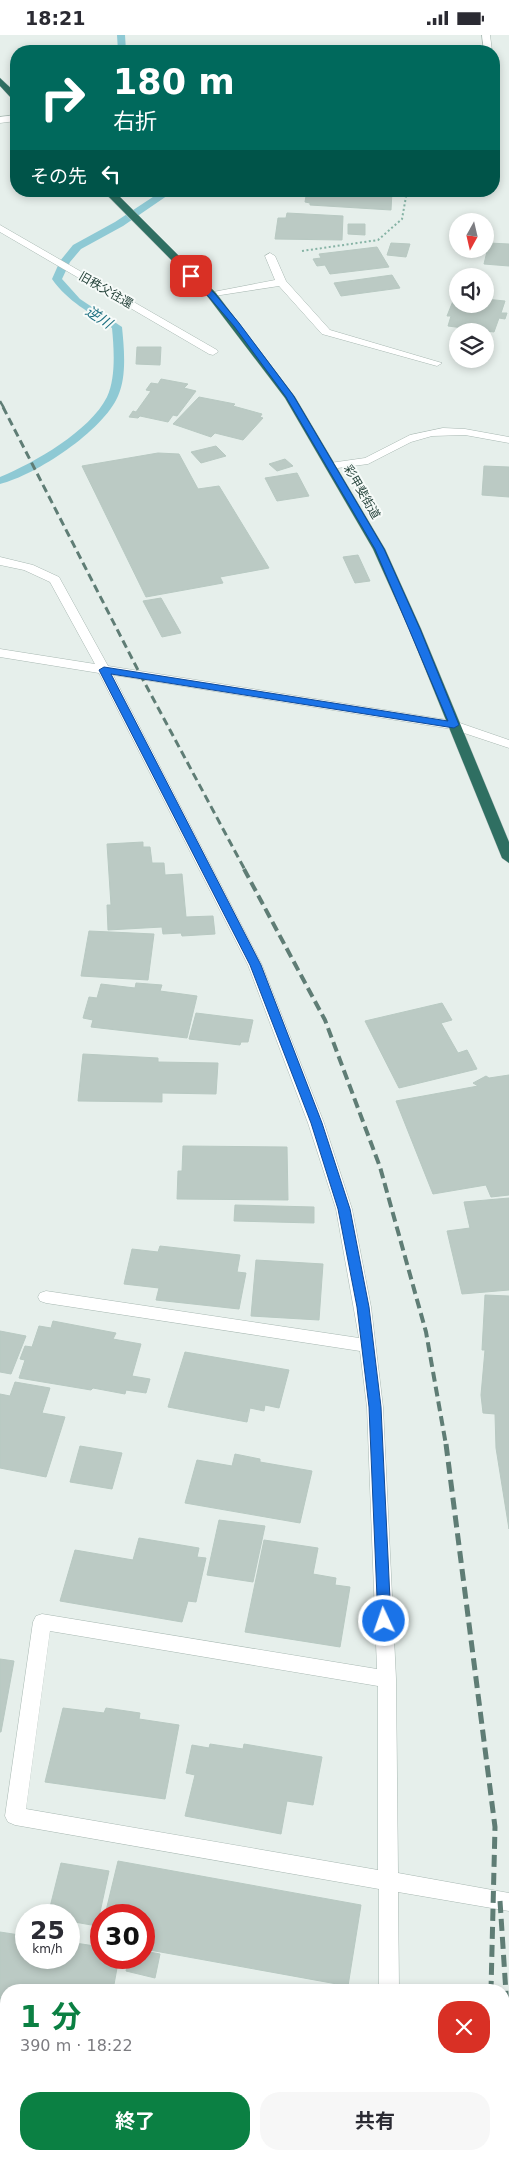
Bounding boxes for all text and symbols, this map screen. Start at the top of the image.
text: 18:21 [25,7,85,29]
text: 180 m [113,62,235,102]
icon: right [30,65,95,130]
text: 右折 [113,109,157,134]
icon: left [97,160,125,188]
text: その先 [30,165,87,187]
north arrow [449,213,494,257]
map controls [449,213,494,368]
pin [170,255,212,297]
icon: arrive [177,262,205,290]
button: sound [449,268,494,313]
street label: 旧秩父往還 [77,269,135,311]
water label: 逆川 [83,303,117,332]
button: layers [449,323,494,368]
street label: 彩甲斐街道 [341,463,383,521]
position arrow [357,1594,409,1646]
speed limit sign: 30 [90,1904,155,1969]
text: 25 [30,1916,65,1945]
text: km/h [32,1942,63,1956]
text: 1 分 [20,1999,81,2034]
button: close [438,2001,490,2053]
text: 390 m · 18:22 [20,2036,133,2055]
button: 終了 [20,2092,250,2150]
button: 共有 [260,2092,490,2150]

